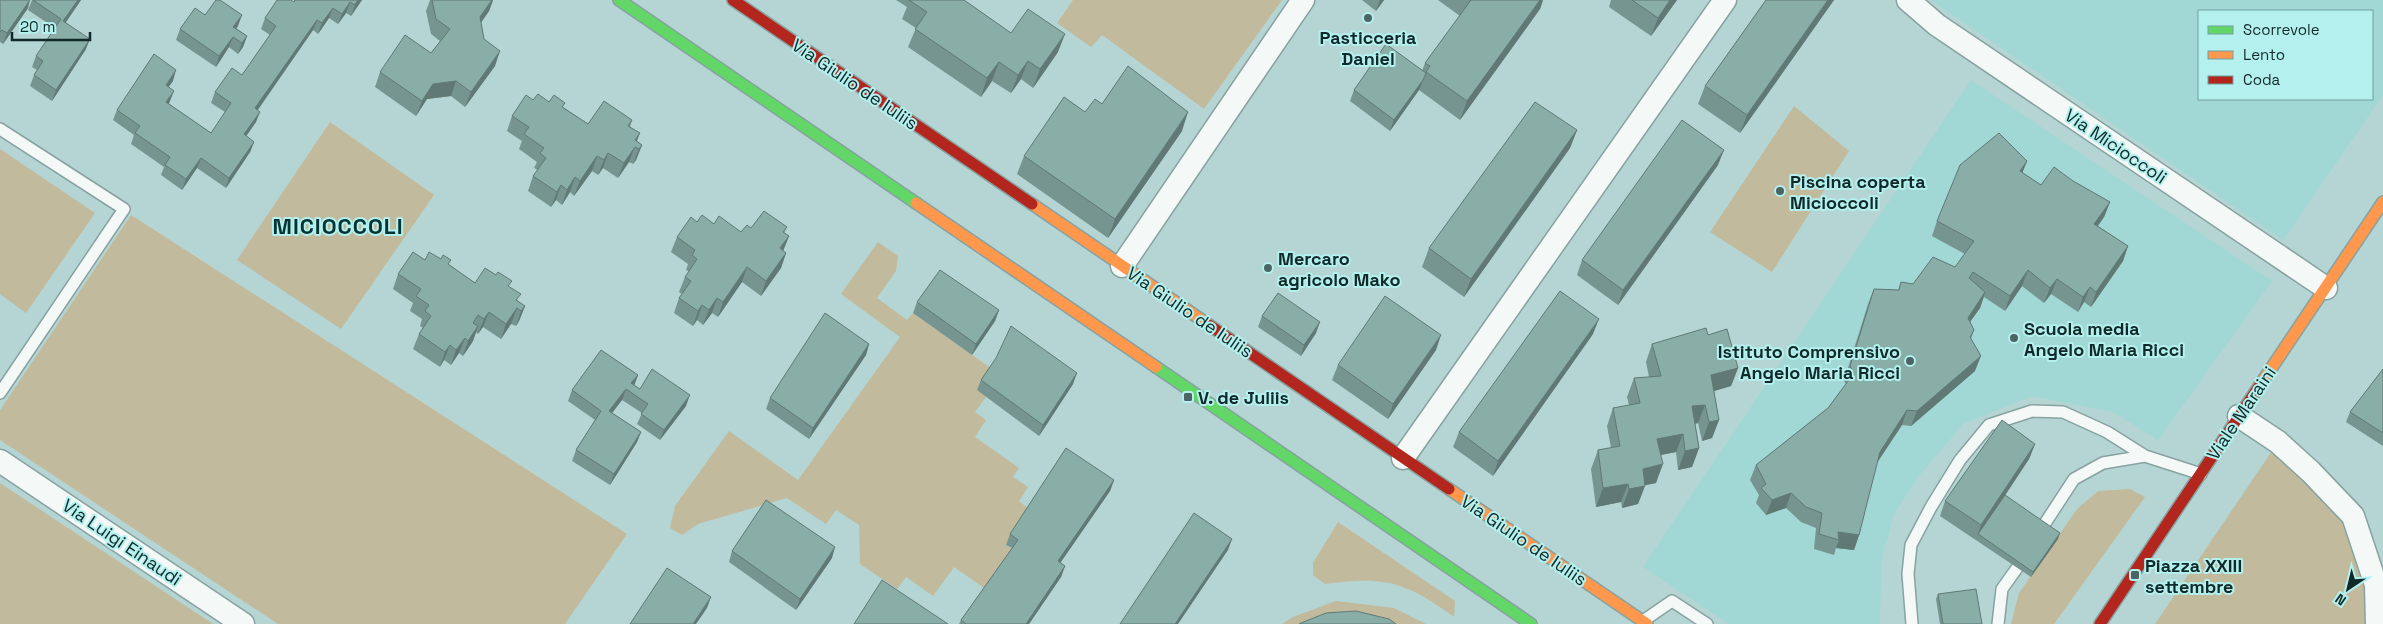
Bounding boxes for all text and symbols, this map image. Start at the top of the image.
scale bar [12,10,90,42]
legend [2198,10,2373,100]
marker: Pasticceria Daniel [1362,12,1374,24]
text: 20 m [20,17,55,36]
text: Scorrevole [2243,20,2320,39]
place label: Pasticceria Daniel [1319,26,1417,70]
street label: Via Giulio de Iuliis [787,33,923,135]
text: Lento [2243,45,2285,64]
text: Coda [2243,70,2281,89]
street label: Via Micioccoli [2061,103,2171,189]
place label: Piscina coperta Micioccoli [1790,170,1926,214]
marker: Piscina coperta Micioccoli [1774,185,1786,197]
district label: MICIOCCOLI [272,212,404,240]
place label: Mercaro agricolo Mako [1278,247,1400,291]
street label: Via Giulio de Iuliis [1122,261,1258,363]
marker: Mercaro agricolo Mako [1262,262,1274,274]
place label: Scuola media Angelo Maria Ricci [2024,317,2184,361]
marker: Scuola media Angelo Maria Ricci [2008,332,2020,344]
place label: Istituto Comprensivo Angelo Maria Ricci [1718,340,1900,384]
marker: Istituto Comprensivo Angelo Maria Ricci [1904,355,1916,367]
street label: Viale Maraini [2201,362,2281,464]
place label: V. de Juliis [1198,386,1289,409]
marker: V. de Juliis [1182,391,1194,403]
street label: Via Giulio de Iuliis [1456,489,1592,591]
street label: Via Luigi Einaudi [58,494,186,590]
place label: Piazza XXIII settembre [2145,554,2242,598]
north arrow [2323,564,2373,614]
marker: Piazza XXIII settembre [2129,569,2141,581]
text: N [2332,590,2350,610]

